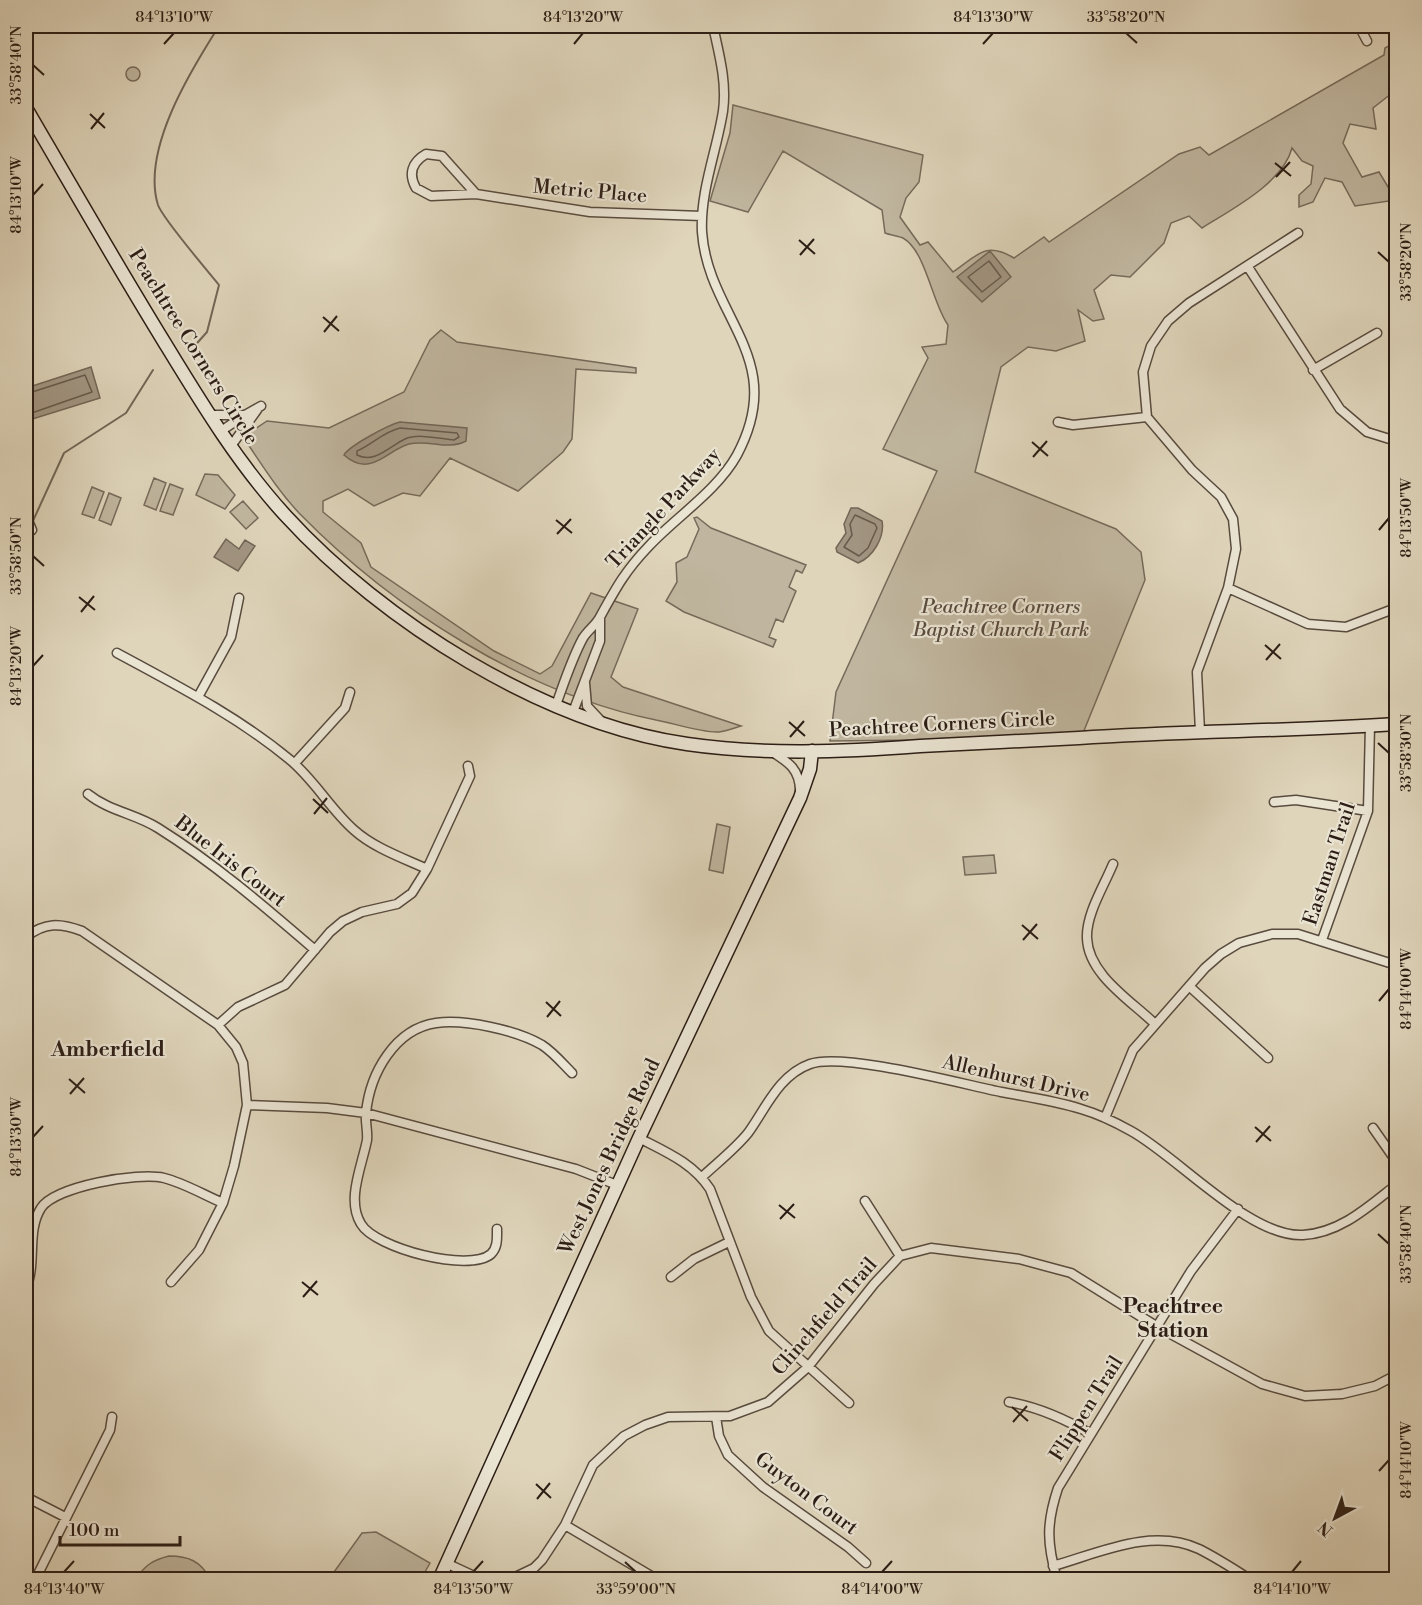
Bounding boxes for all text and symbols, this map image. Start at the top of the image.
text: 84°13'10"W [135,8,213,27]
text: 84°13'20"W [543,8,623,27]
text: 84°13'30"W [953,8,1033,27]
text: 33°58'20"N [1087,8,1165,27]
text: 33°58'40"N [7,26,26,104]
text: 84°13'10"W [7,156,26,234]
street label: Metric Place [532,175,648,209]
text: 33°58'20"N [1397,223,1416,301]
street label: Peachtree Corners Circle [122,244,264,450]
street label: Triangle Parkway [601,443,727,575]
text: 84°13'50"W [1397,478,1416,558]
text: 33°58'50"N [7,517,26,595]
park label: Peachtree Corners Baptist Church Park [912,595,1089,643]
text: 84°13'20"W [7,626,26,706]
street label: Peachtree Corners Circle [828,707,1056,743]
text: 33°58'30"N [1397,714,1416,792]
street label: Eastman Trail [1298,799,1362,929]
street label: Blue Iris Court [169,810,291,913]
text: 84°14'00"W [1397,948,1416,1030]
district label: Amberfield [50,1037,165,1063]
street label: Allenhurst Drive [939,1050,1092,1108]
street label: West Jones Bridge Road [553,1054,667,1260]
text: 84°13'30"W [7,1097,26,1177]
text: 33°58'40"N [1397,1205,1416,1283]
street label: Clinchfield Trail [767,1253,883,1381]
district label: Peachtree Station [1123,1294,1223,1344]
street label: Flippen Trail [1045,1352,1129,1466]
text: 84°14'10"W [1397,1421,1416,1499]
street label: Guyton Court [750,1447,862,1541]
north arrow [1305,1488,1365,1548]
scale bar [60,1509,180,1547]
text: N [1314,1517,1337,1540]
text: 100 m [69,1519,120,1542]
text: 84°13'40"W [24,1580,105,1599]
text: 84°13'50"W [433,1580,513,1599]
text: 33°59'00"N [596,1580,676,1599]
text: 84°14'00"W [841,1580,923,1599]
text: 84°14'10"W [1253,1580,1331,1599]

